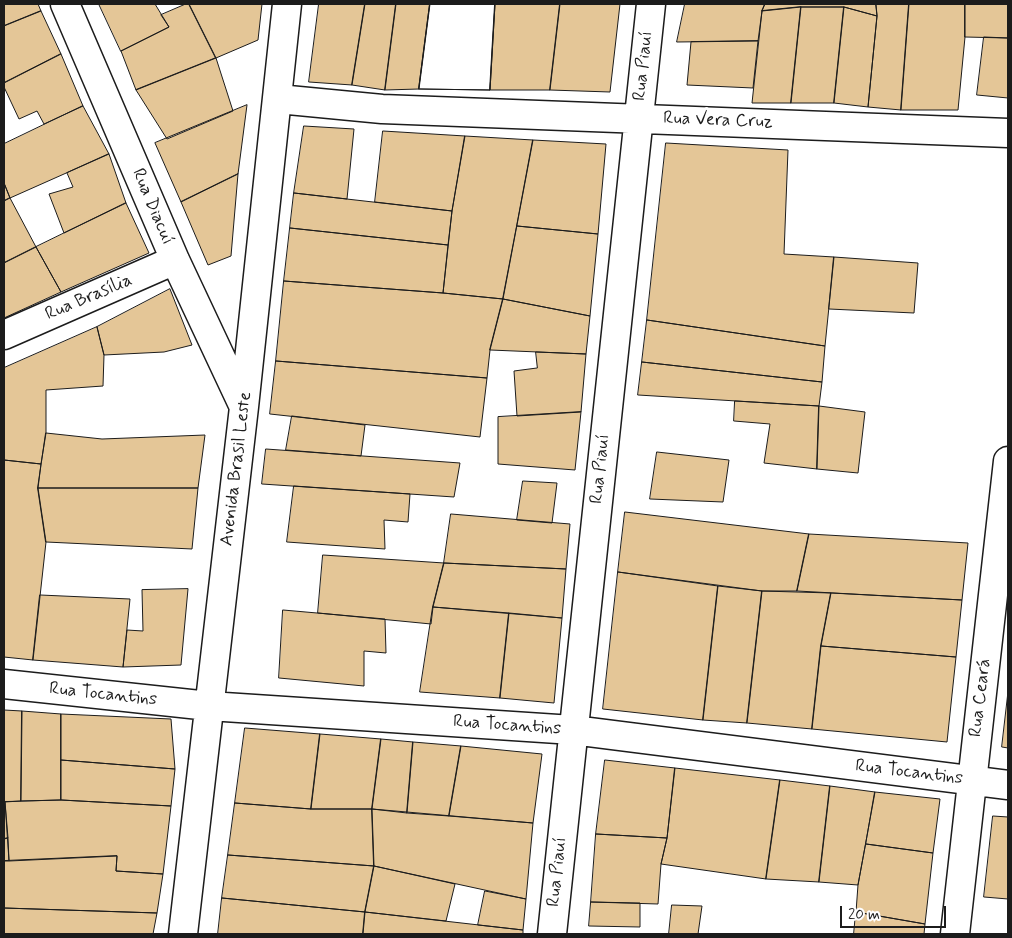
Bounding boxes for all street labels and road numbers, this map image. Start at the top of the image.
street label: Rua Piauí [630,30,658,102]
street label: Rua Vera Cruz [663,108,773,134]
street label: Rua Diacuí [126,166,178,248]
street label: Rua Brasília [42,270,136,326]
street label: Avenida Brasil Leste [217,391,257,547]
street label: Rua Piauí [587,433,615,505]
street label: Rua Ceará [965,658,997,738]
street label: Rua Tocantins [48,679,158,711]
street label: Rua Tocantins [452,711,562,741]
street label: Rua Tocantins [854,756,964,790]
street label: Rua Piauí [544,836,572,908]

